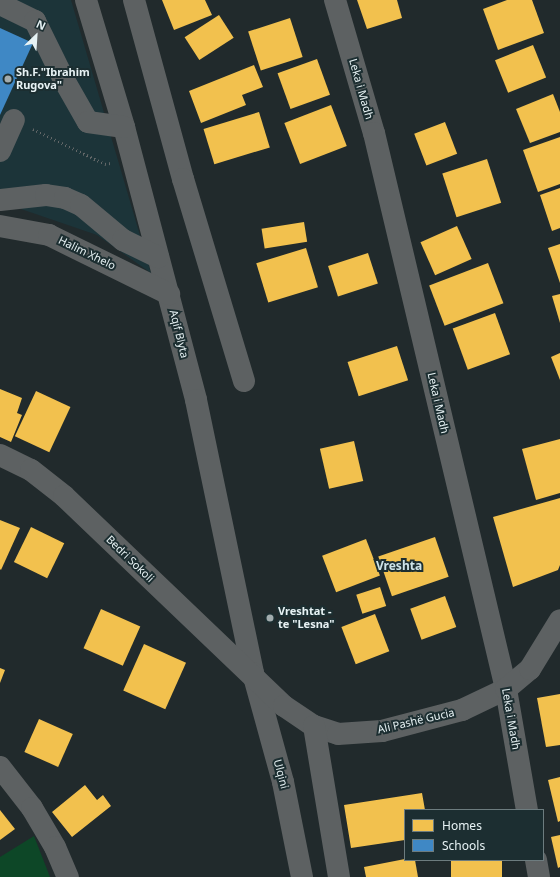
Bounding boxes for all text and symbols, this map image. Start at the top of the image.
north arrow [16,16,56,56]
text: N [34,16,49,33]
street label: Leka i Madh [346,57,376,121]
place label: Sh.F."Ibrahim Rugova" [16,66,90,92]
marker: Sh.F."Ibrahim Rugova" [3,74,13,84]
street label: Halim Xhelo [56,233,118,273]
street label: Aqif Blyta [167,309,191,359]
street label: Leka i Madh [425,371,451,435]
street label: Bedri Sokoli [103,533,157,585]
district label: Vreshta [376,559,422,573]
place label: Vreshtat - te "Lesna" [278,605,335,631]
marker: Vreshtat - te "Lesna" [265,613,275,623]
street label: Leka i Madh [499,687,523,751]
street label: Ali Pashë Gucia [376,706,456,736]
street label: Ulqini [271,758,291,790]
legend [404,809,544,861]
text: Homes [442,817,482,834]
text: Schools [442,837,485,854]

